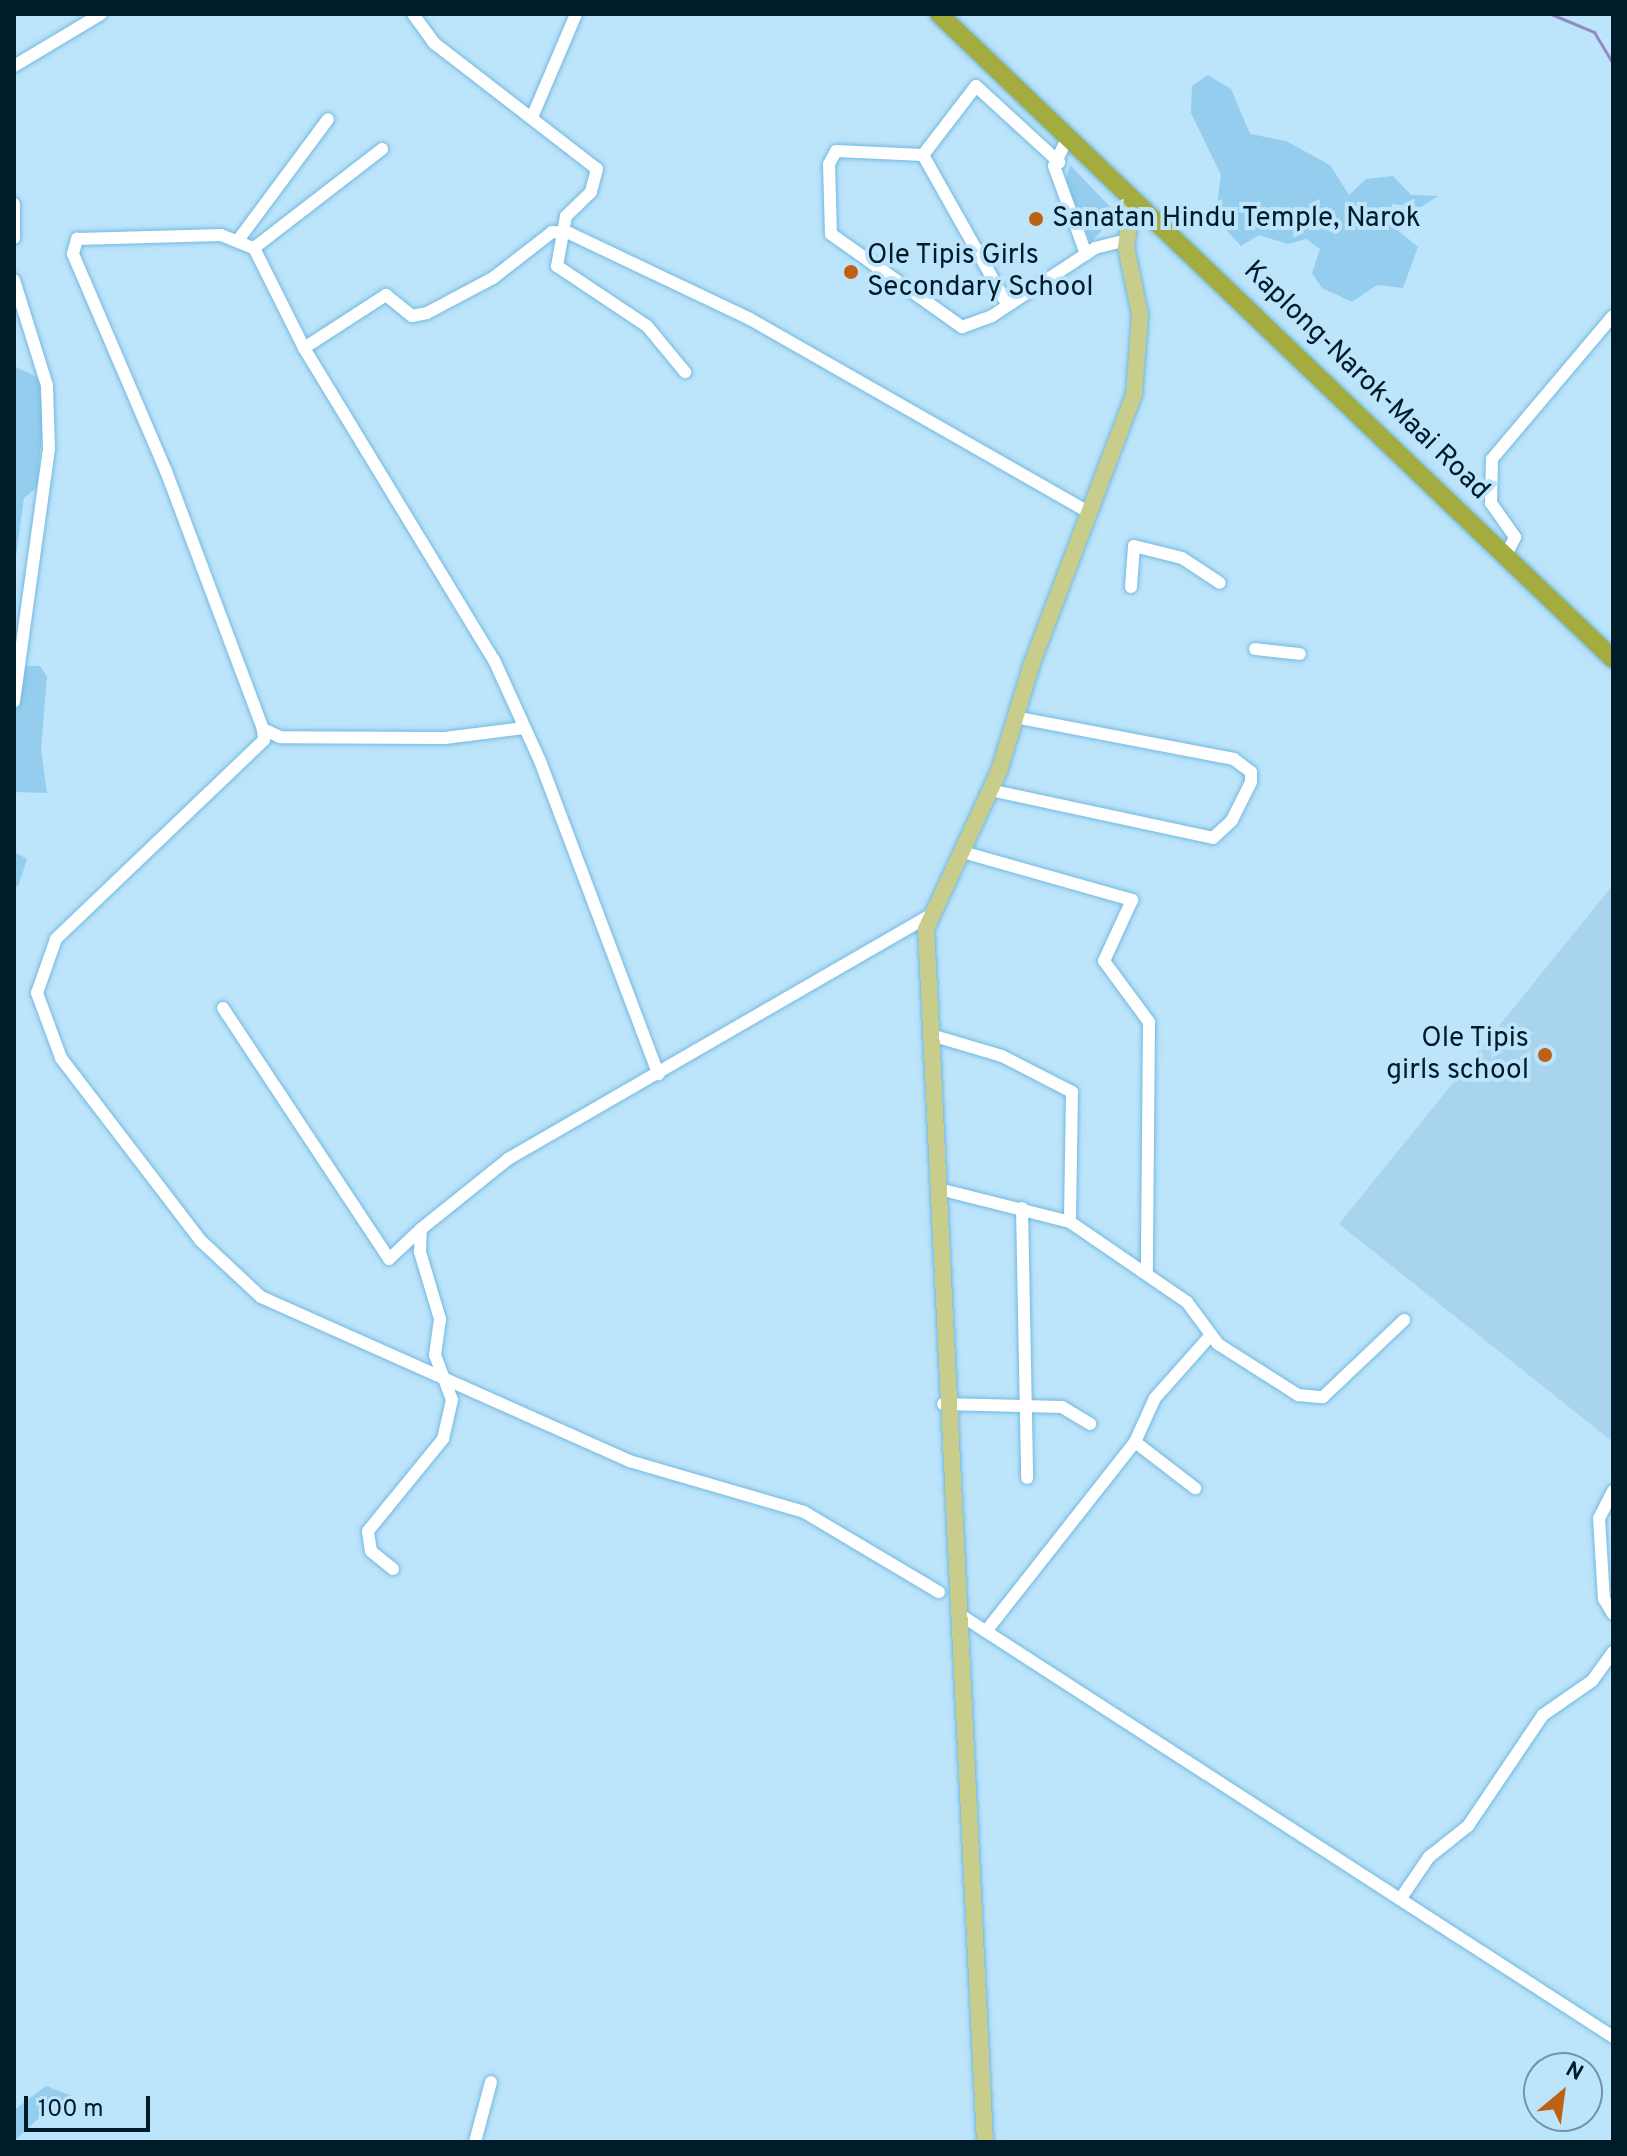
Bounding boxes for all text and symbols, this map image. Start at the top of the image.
place label: Sanatan Hindu Temple, Narok [1052,202,1422,236]
marker: Sanatan Hindu Temple, Narok [1027,210,1045,228]
place label: Ole Tipis Girls Secondary School [867,239,1094,305]
street label: Kaplong-Narok-Maai Road [1236,255,1496,507]
marker: Ole Tipis Girls Secondary School [842,263,860,281]
place label: Ole Tipis girls school [1386,1022,1529,1088]
marker: Ole Tipis girls school [1536,1046,1554,1064]
north arrow [1523,2052,1603,2132]
text: N [1560,2057,1587,2088]
scale bar [28,2080,154,2130]
text: 100 m [38,2095,104,2125]

